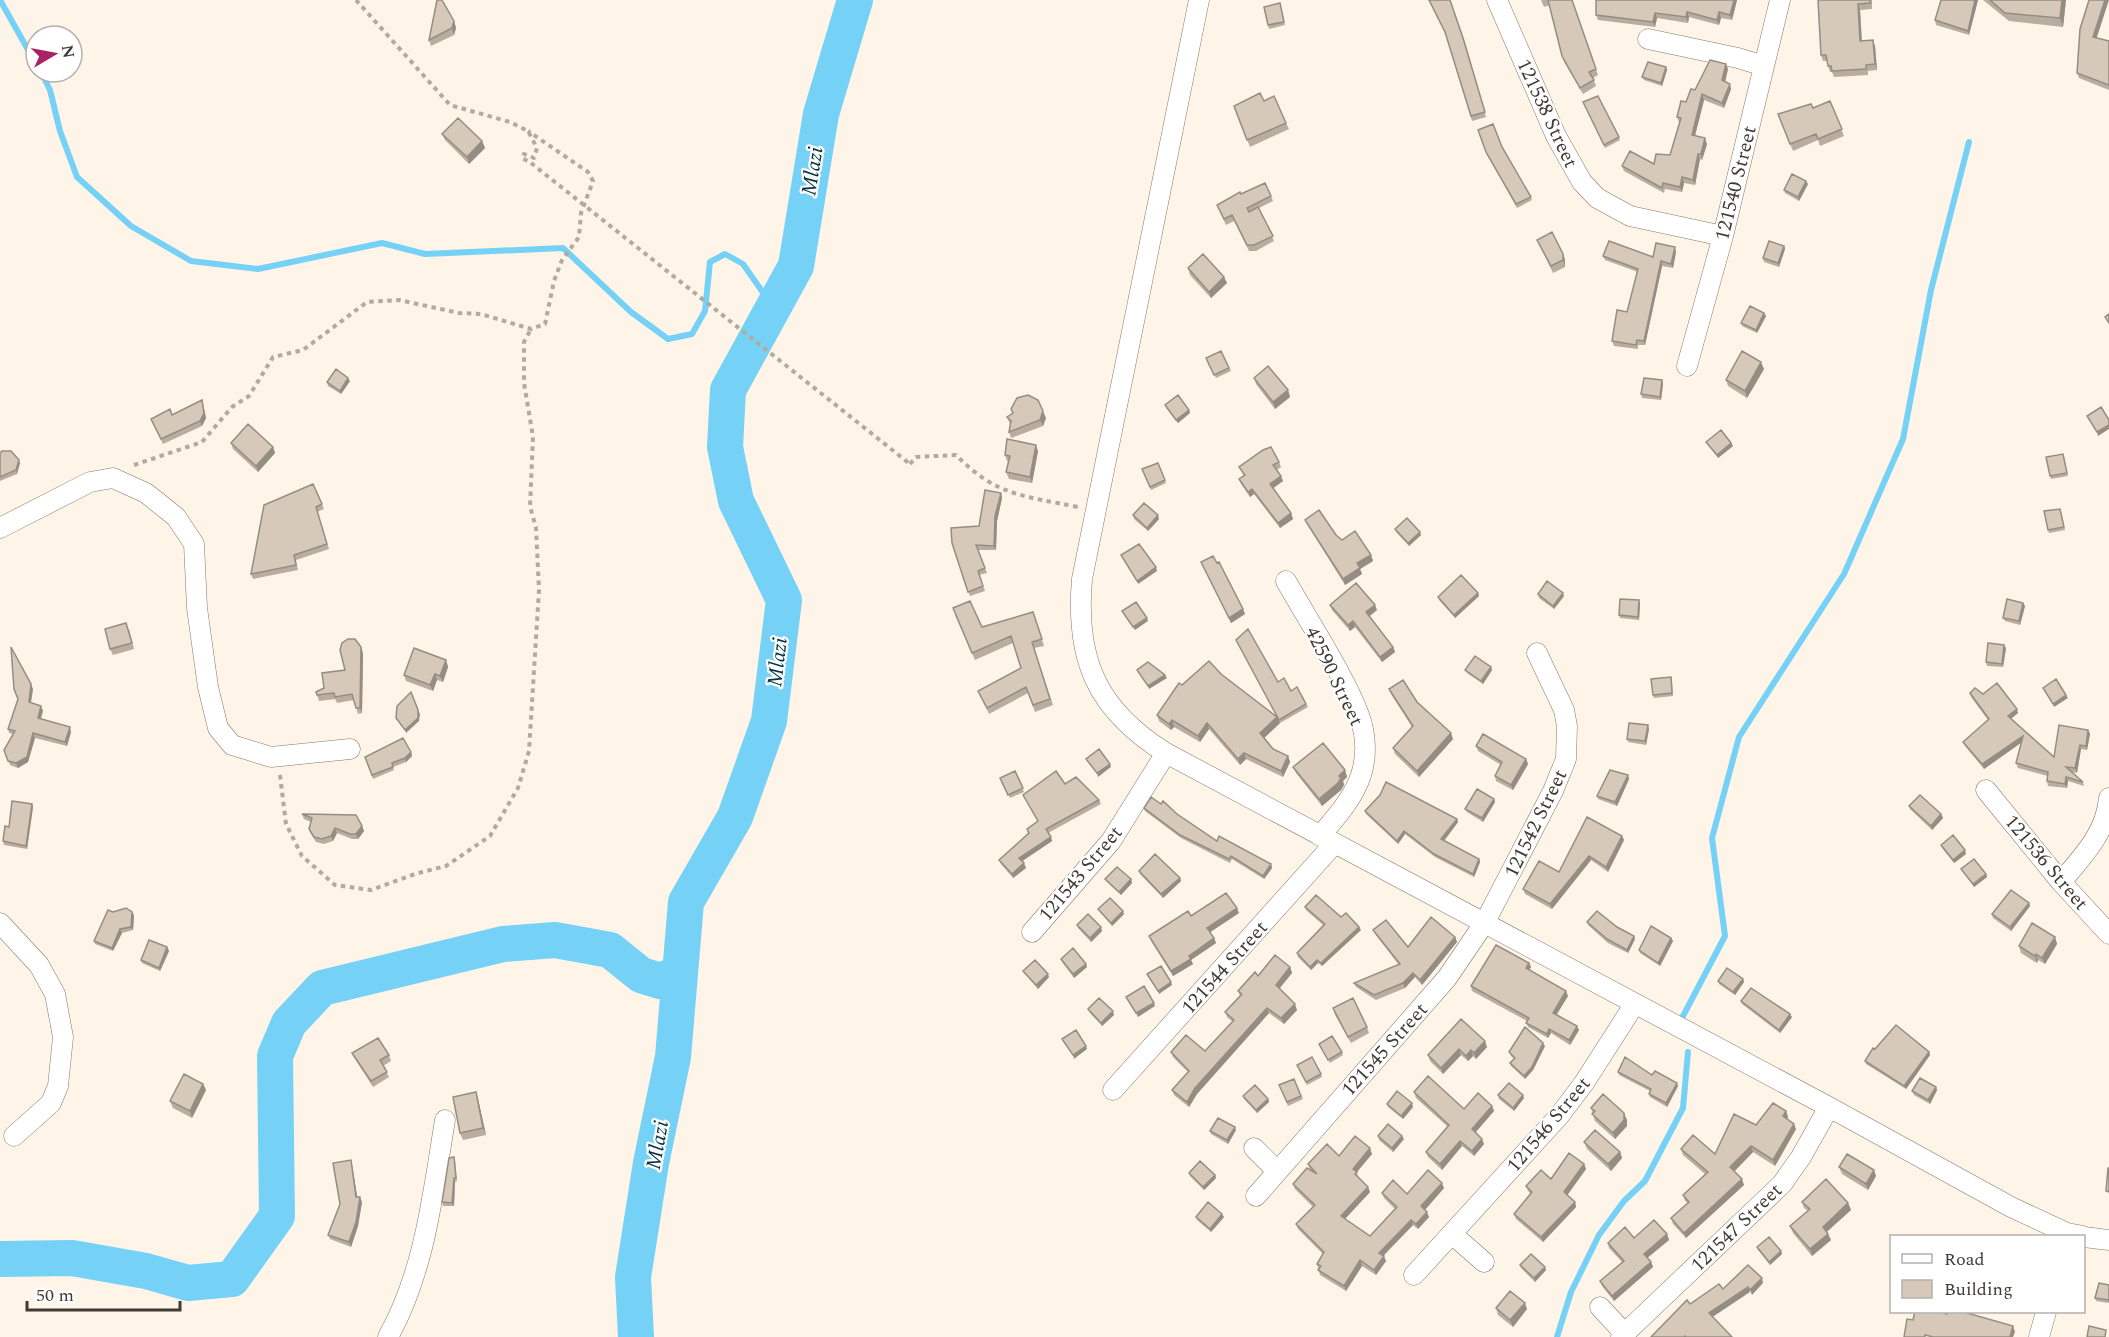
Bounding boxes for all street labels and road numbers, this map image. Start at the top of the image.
street label: 121538 Street [1509,54,1586,173]
street label: 121540 Street [1707,123,1765,244]
street label: 42590 Street [1297,622,1371,731]
street label: 121542 Street [1497,764,1575,883]
street label: 121536 Street [1997,808,2095,917]
street label: 121543 Street [1032,819,1130,928]
street label: 121544 Street [1174,914,1275,1021]
street label: 121545 Street [1334,996,1435,1103]
street label: 121546 Street [1500,1070,1598,1179]
street label: 121547 Street [1684,1176,1789,1279]

